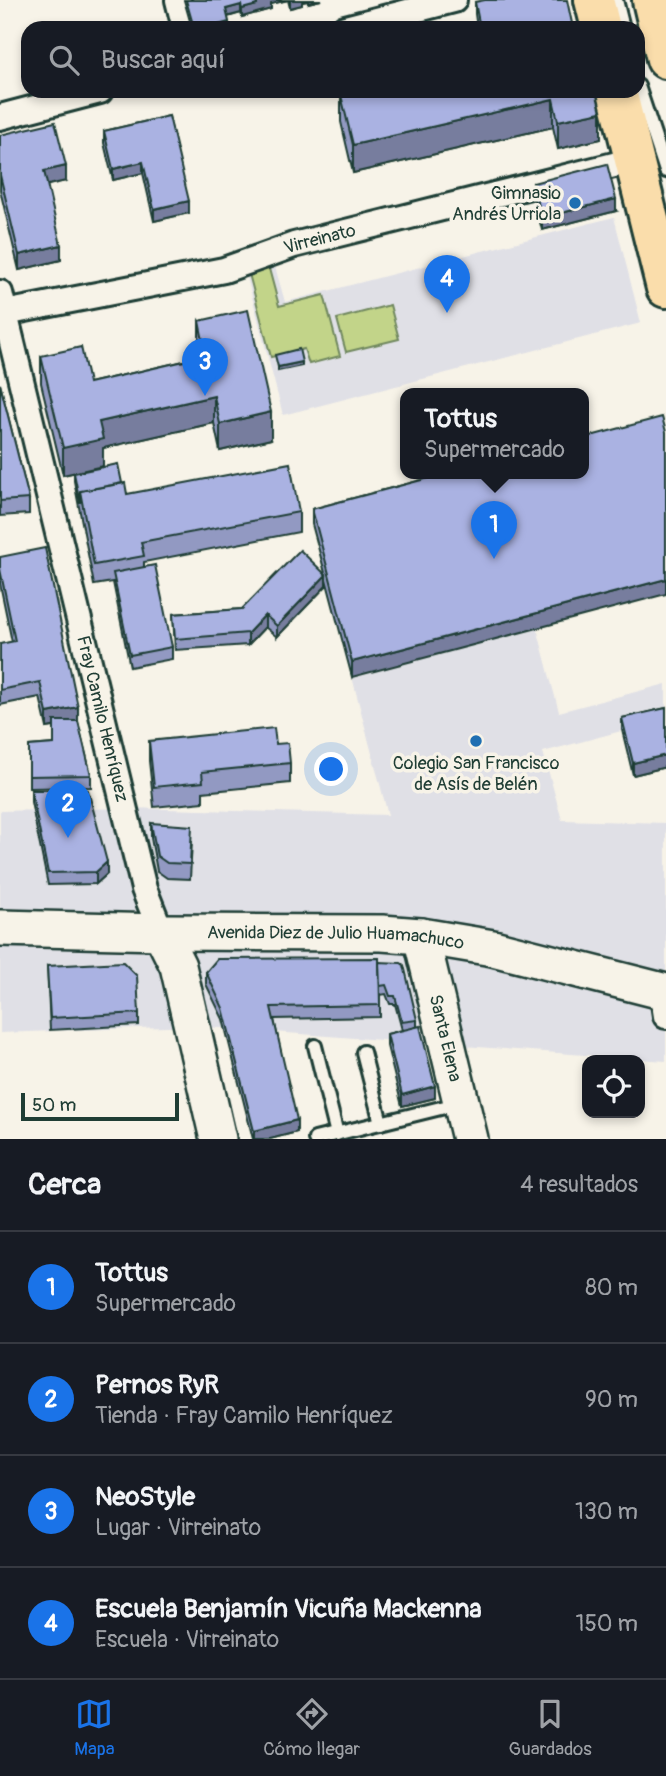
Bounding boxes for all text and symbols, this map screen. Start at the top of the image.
search box [21,21,645,98]
icon: search [45,41,83,79]
text: Buscar aquí [101,44,225,76]
place label: Gimnasio Andrés Urriola [452,182,561,226]
marker: Gimnasio Andrés Urriola [567,195,583,211]
street label: Virreinato [281,219,359,260]
pin: 4 [424,255,470,313]
pin: 3 [182,338,228,396]
popup [400,388,589,479]
text: Tottus [424,403,497,435]
text: Supermercado [424,435,565,464]
pin: 1 [471,501,517,559]
street label: Fray Camilo Henríquez [71,633,134,804]
marker: Colegio San Francisco de Asís de Belén [468,733,484,749]
your location [314,752,348,786]
place label: Colegio San Francisco de Asís de Belén [393,752,560,796]
pin: 2 [45,780,91,838]
street label: Avenida Diez de Julio Huamachuco [207,921,466,955]
street label: Santa Elena [424,992,467,1084]
map controls [582,1055,645,1118]
button: locate [582,1055,645,1118]
scale bar [21,1090,178,1122]
text: 50 m [32,1093,76,1117]
text: Cerca [28,1166,101,1203]
text: 4 resultados [520,1170,638,1199]
text: Tottus [95,1257,168,1289]
text: 1 [47,1273,56,1302]
text: 80 m [585,1273,638,1302]
text: Supermercado [95,1289,236,1318]
text: Pernos RyR [95,1369,219,1401]
text: 2 [45,1385,57,1414]
text: 90 m [585,1385,638,1414]
text: Tienda · Fray Camilo Henríquez [95,1401,393,1430]
text: NeoStyle [95,1481,195,1513]
text: 3 [45,1497,57,1526]
text: 130 m [575,1497,638,1526]
text: Lugar · Virreinato [95,1513,261,1542]
text: Escuela Benjamín Vicuña Mackenna [95,1593,482,1625]
text: 4 [44,1609,58,1638]
text: 150 m [575,1609,638,1638]
text: Escuela · Virreinato [95,1625,279,1654]
tab: Mapa [74,1695,115,1761]
tab: Cómo llegar [263,1695,360,1761]
tab: Guardados [509,1695,592,1761]

